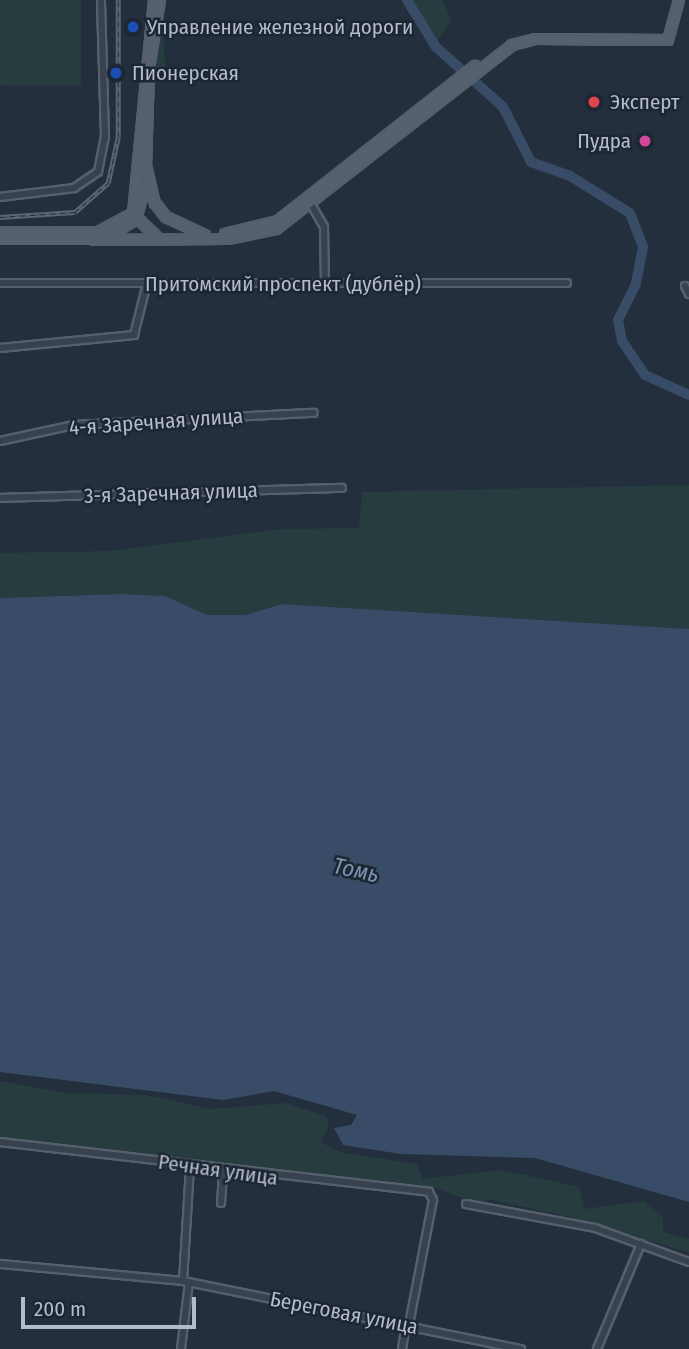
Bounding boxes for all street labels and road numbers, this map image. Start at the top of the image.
street label: Притомский проспект (дублёр) [145,271,421,297]
street label: 4-я Заречная улица [68,403,244,441]
street label: 3-я Заречная улица [84,477,258,509]
street label: Речная улица [157,1149,279,1191]
street label: Береговая улица [268,1286,420,1340]

